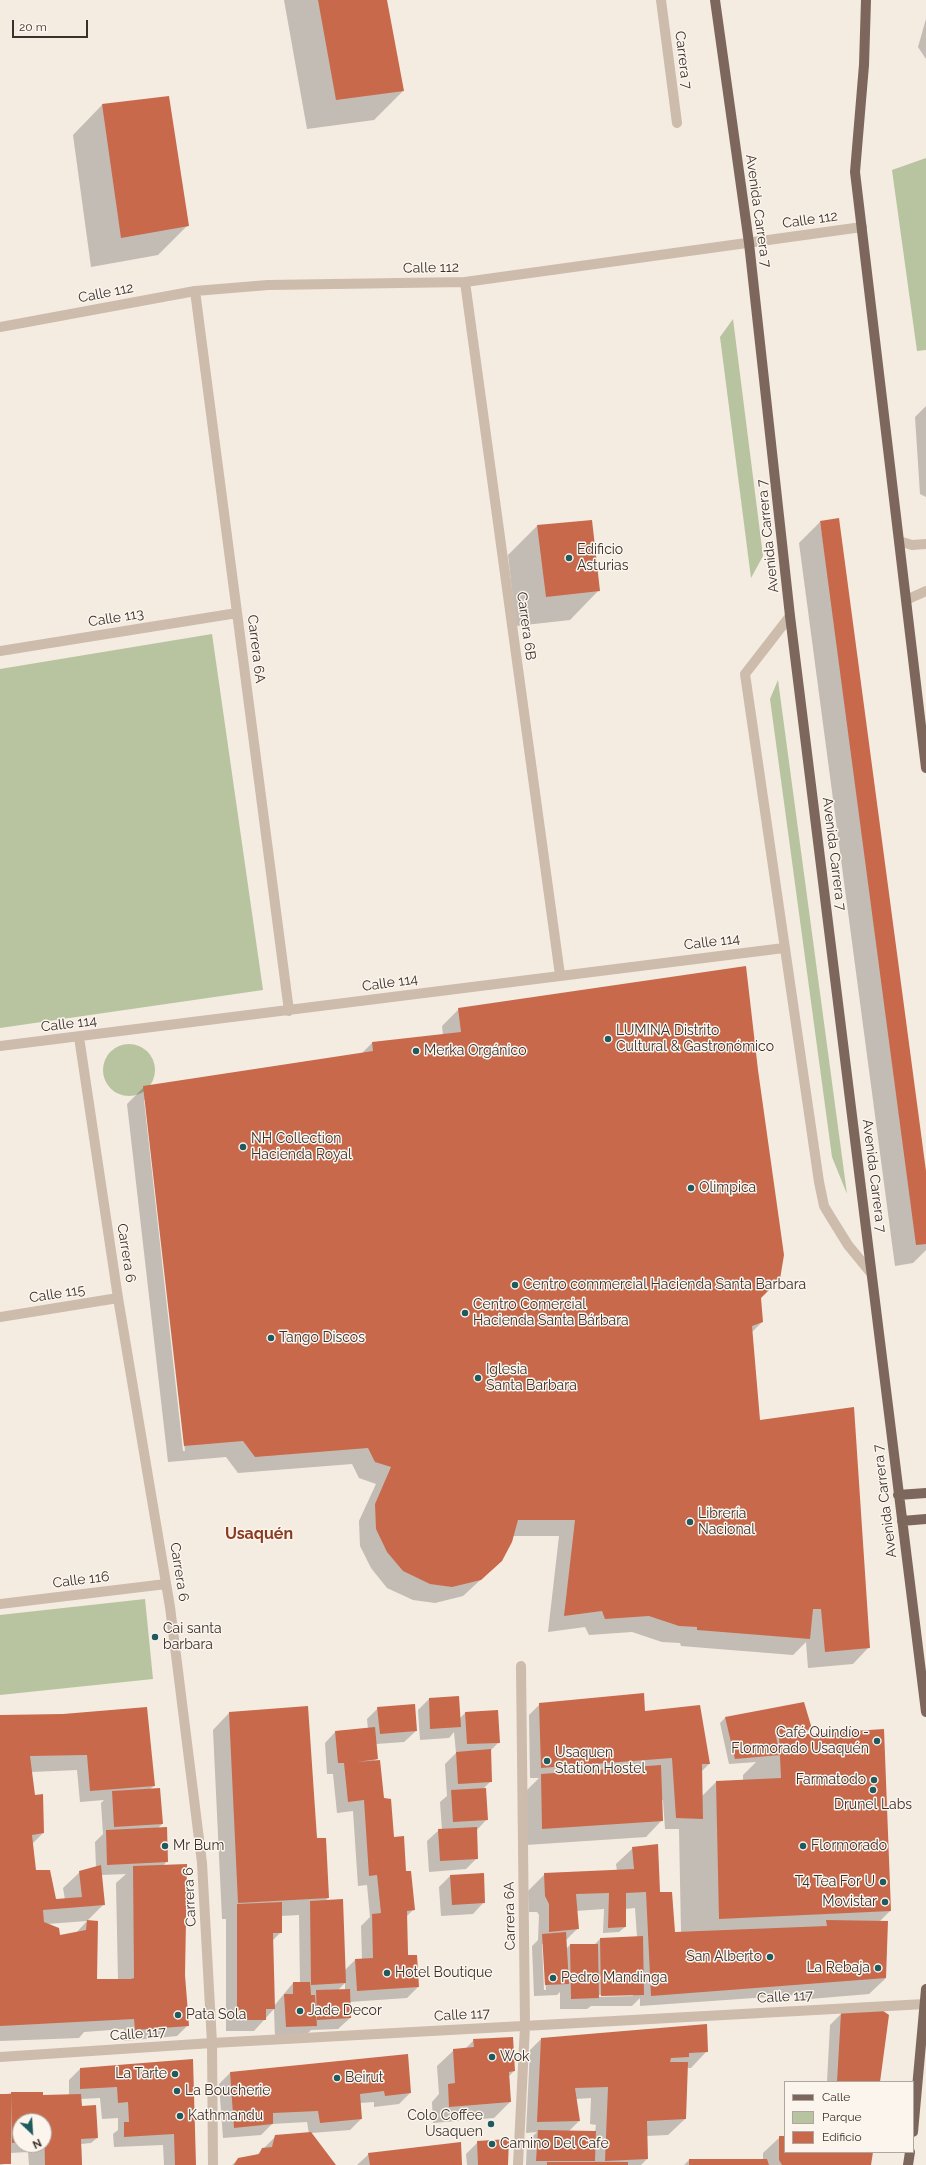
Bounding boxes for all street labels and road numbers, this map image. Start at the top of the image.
street label: Carrera 7 [671,30,695,90]
street label: Avenida Carrera 7 [742,153,774,269]
street label: Calle 112 [781,208,839,232]
street label: Calle 112 [403,259,459,277]
street label: Calle 112 [77,279,135,307]
street label: Avenida Carrera 7 [754,478,782,594]
street label: Carrera 6B [513,591,539,661]
street label: Calle 113 [87,605,145,631]
street label: Carrera 6A [243,614,269,684]
street label: Avenida Carrera 7 [819,796,849,912]
street label: Calle 114 [683,930,741,954]
street label: Calle 114 [361,971,419,995]
street label: Calle 114 [40,1012,98,1036]
street label: Avenida Carrera 7 [859,1118,889,1234]
street label: Carrera 6 [113,1222,139,1284]
street label: Calle 115 [28,1281,86,1307]
street label: Avenida Carrera 7 [870,1443,900,1559]
street label: Carrera 6 [166,1541,192,1603]
street label: Calle 116 [52,1568,110,1592]
street label: Carrera 6 [180,1867,200,1927]
street label: Carrera 6A [501,1881,519,1951]
street label: Calle 117 [757,1987,813,2007]
street label: Calle 117 [434,2005,490,2025]
street label: Calle 117 [109,2024,167,2044]

